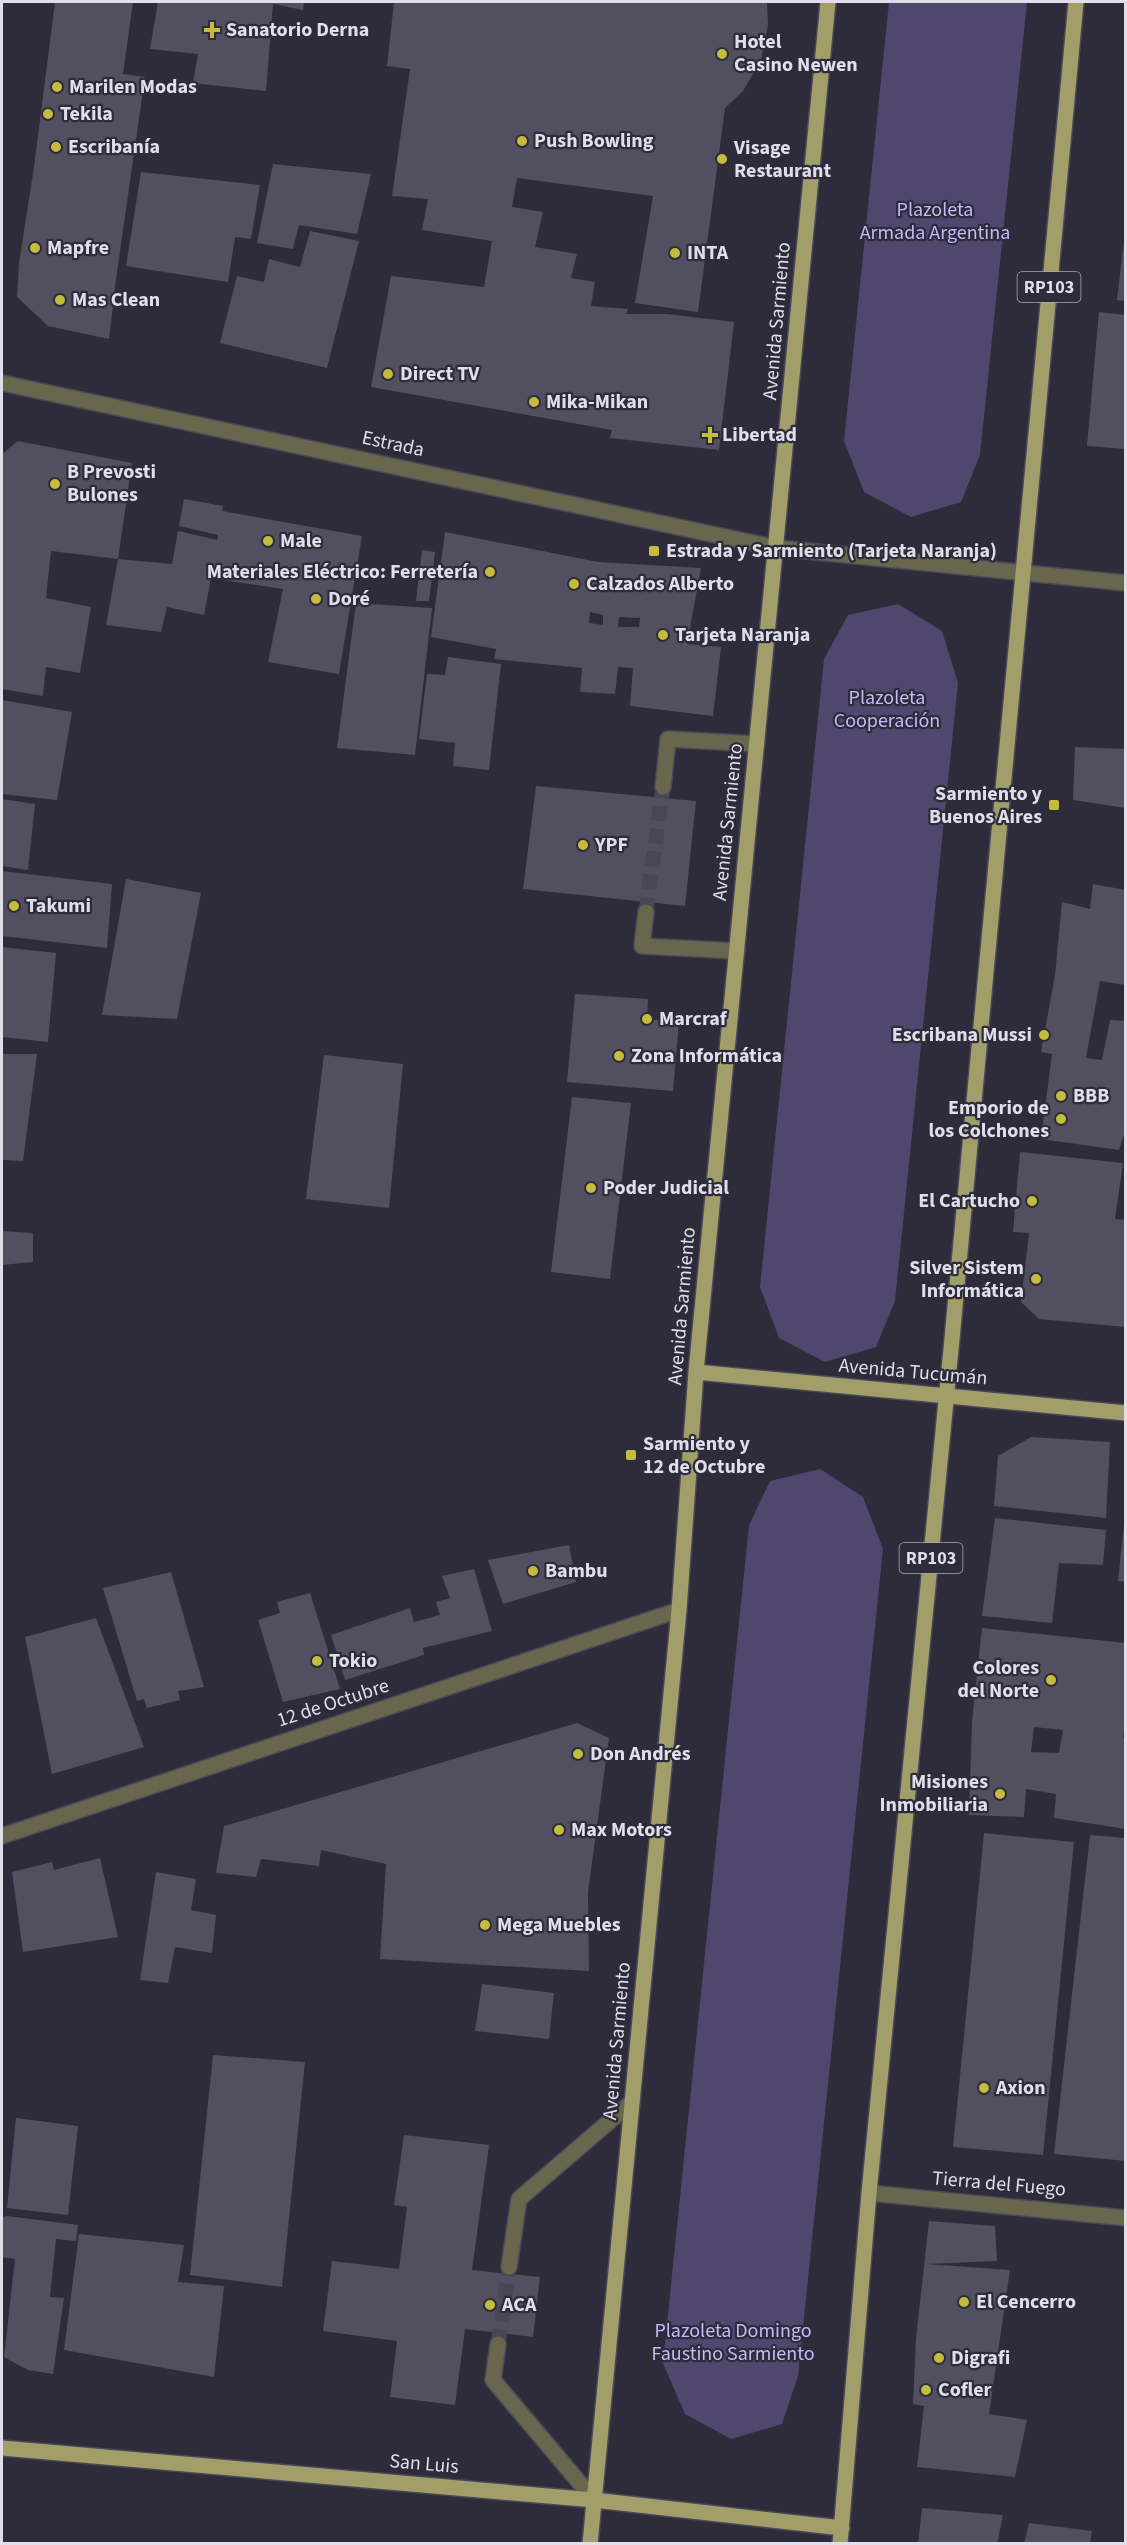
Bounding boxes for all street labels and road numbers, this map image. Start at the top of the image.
street label: Avenida Sarmiento [756,241,798,401]
road number: RP103 [1018,272,1080,302]
street label: Estrada [359,424,427,464]
street label: Avenida Sarmiento [706,742,750,902]
street label: Avenida Sarmiento [661,1226,703,1386]
street label: Avenida Tucumán [837,1352,989,1392]
road number: RP103 [900,1543,962,1573]
street label: 12 de Octubre [273,1672,393,1734]
street label: Avenida Sarmiento [596,1961,638,2121]
street label: Tierra del Fuego [931,2164,1067,2204]
street label: San Luis [388,2447,460,2481]

